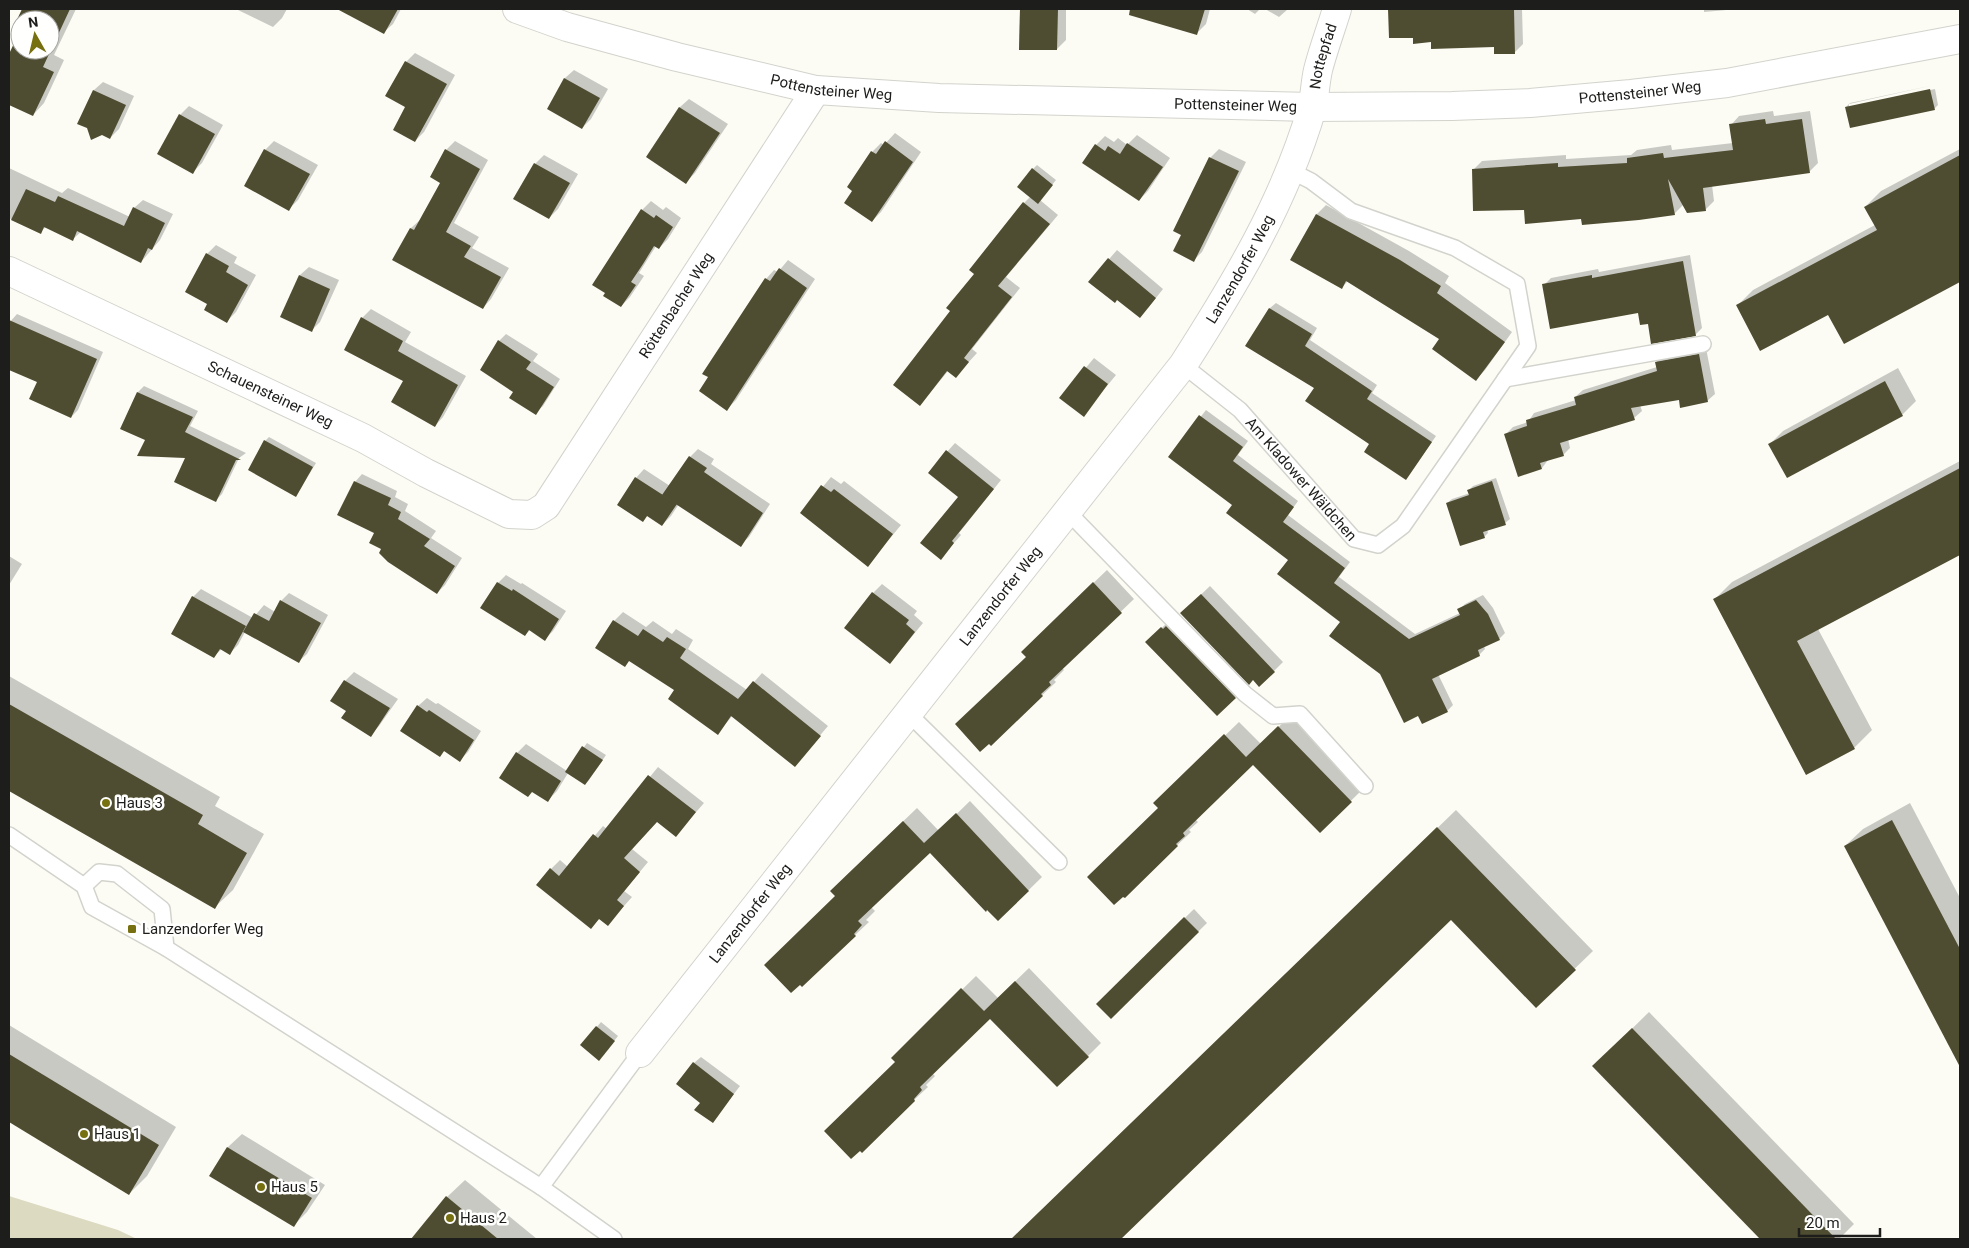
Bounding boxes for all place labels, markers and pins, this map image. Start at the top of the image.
place label: Haus 3 [116,794,163,812]
marker: Haus 3 [100,797,112,809]
place label: Lanzendorfer Weg [142,920,264,938]
marker: Lanzendorfer Weg [126,923,138,935]
place label: Haus 1 [94,1125,141,1143]
marker: Haus 1 [78,1128,90,1140]
place label: Haus 5 [271,1178,318,1196]
marker: Haus 5 [255,1181,267,1193]
place label: Haus 2 [460,1209,507,1227]
marker: Haus 2 [444,1212,456,1224]

